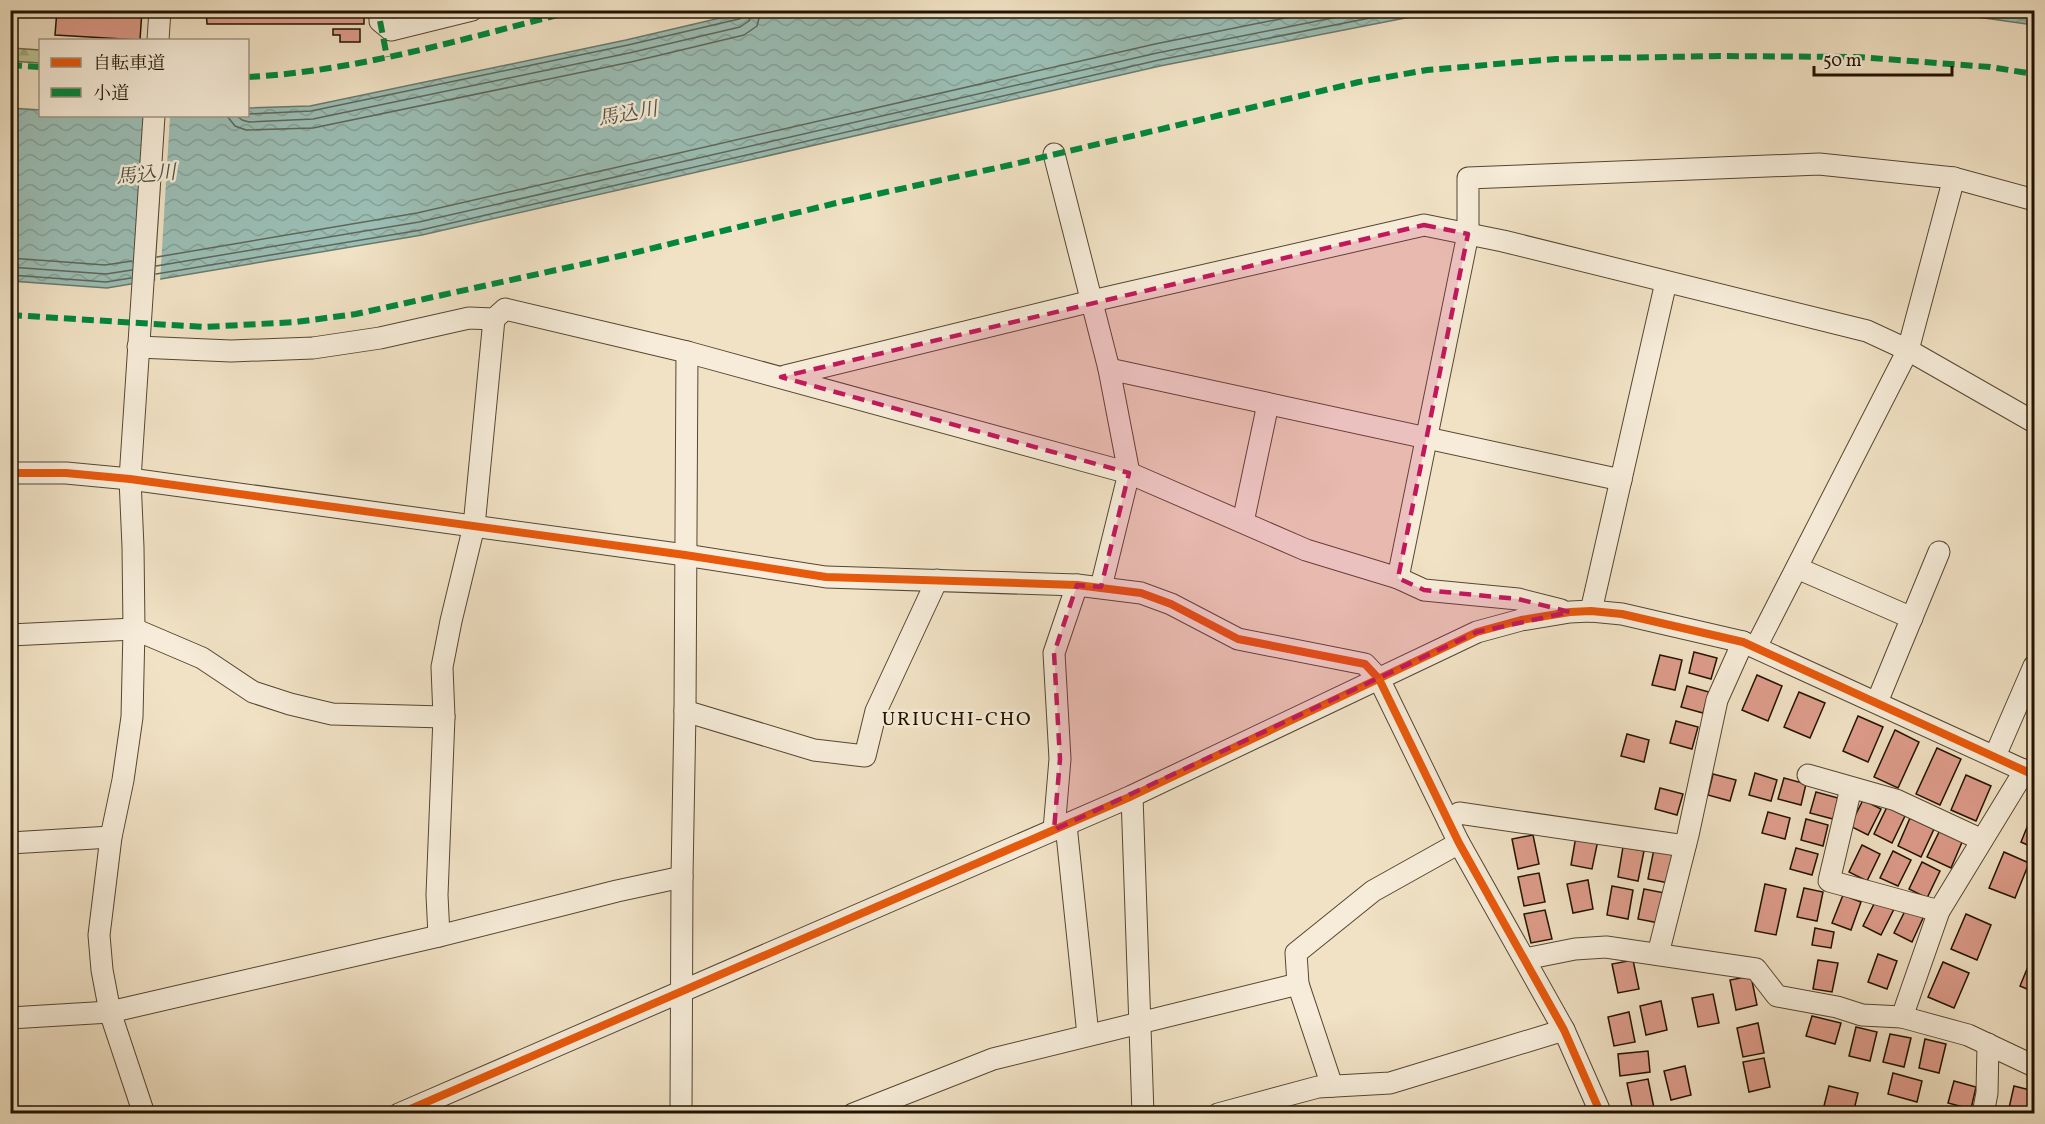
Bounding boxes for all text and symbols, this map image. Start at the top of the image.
legend [39,39,249,117]
scale bar [1814,39,1952,77]
text: 50 m [1823,49,1862,74]
text: 自転車道 [93,52,165,77]
text: 小道 [93,82,129,107]
water label: 馬込川 [596,96,662,134]
water label: 馬込川 [115,159,179,193]
district label: URIUCHI-CHO [882,706,1032,734]

